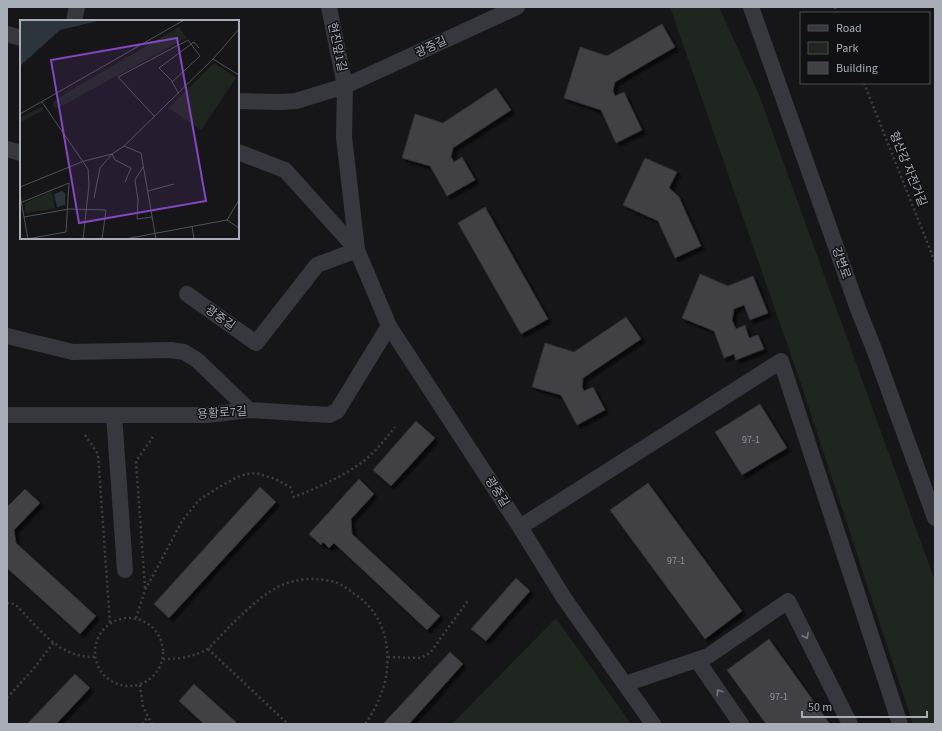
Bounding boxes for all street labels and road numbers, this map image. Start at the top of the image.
street label: 현진앞1길 [323,21,351,73]
street label: 광중길 [412,32,450,62]
street label: 형산강 자전거길 [885,129,931,209]
street label: 강변로 [828,245,854,281]
street label: 광중길 [202,302,238,334]
street label: 용황로7길 [196,403,248,423]
street label: 광중길 [481,473,513,511]

